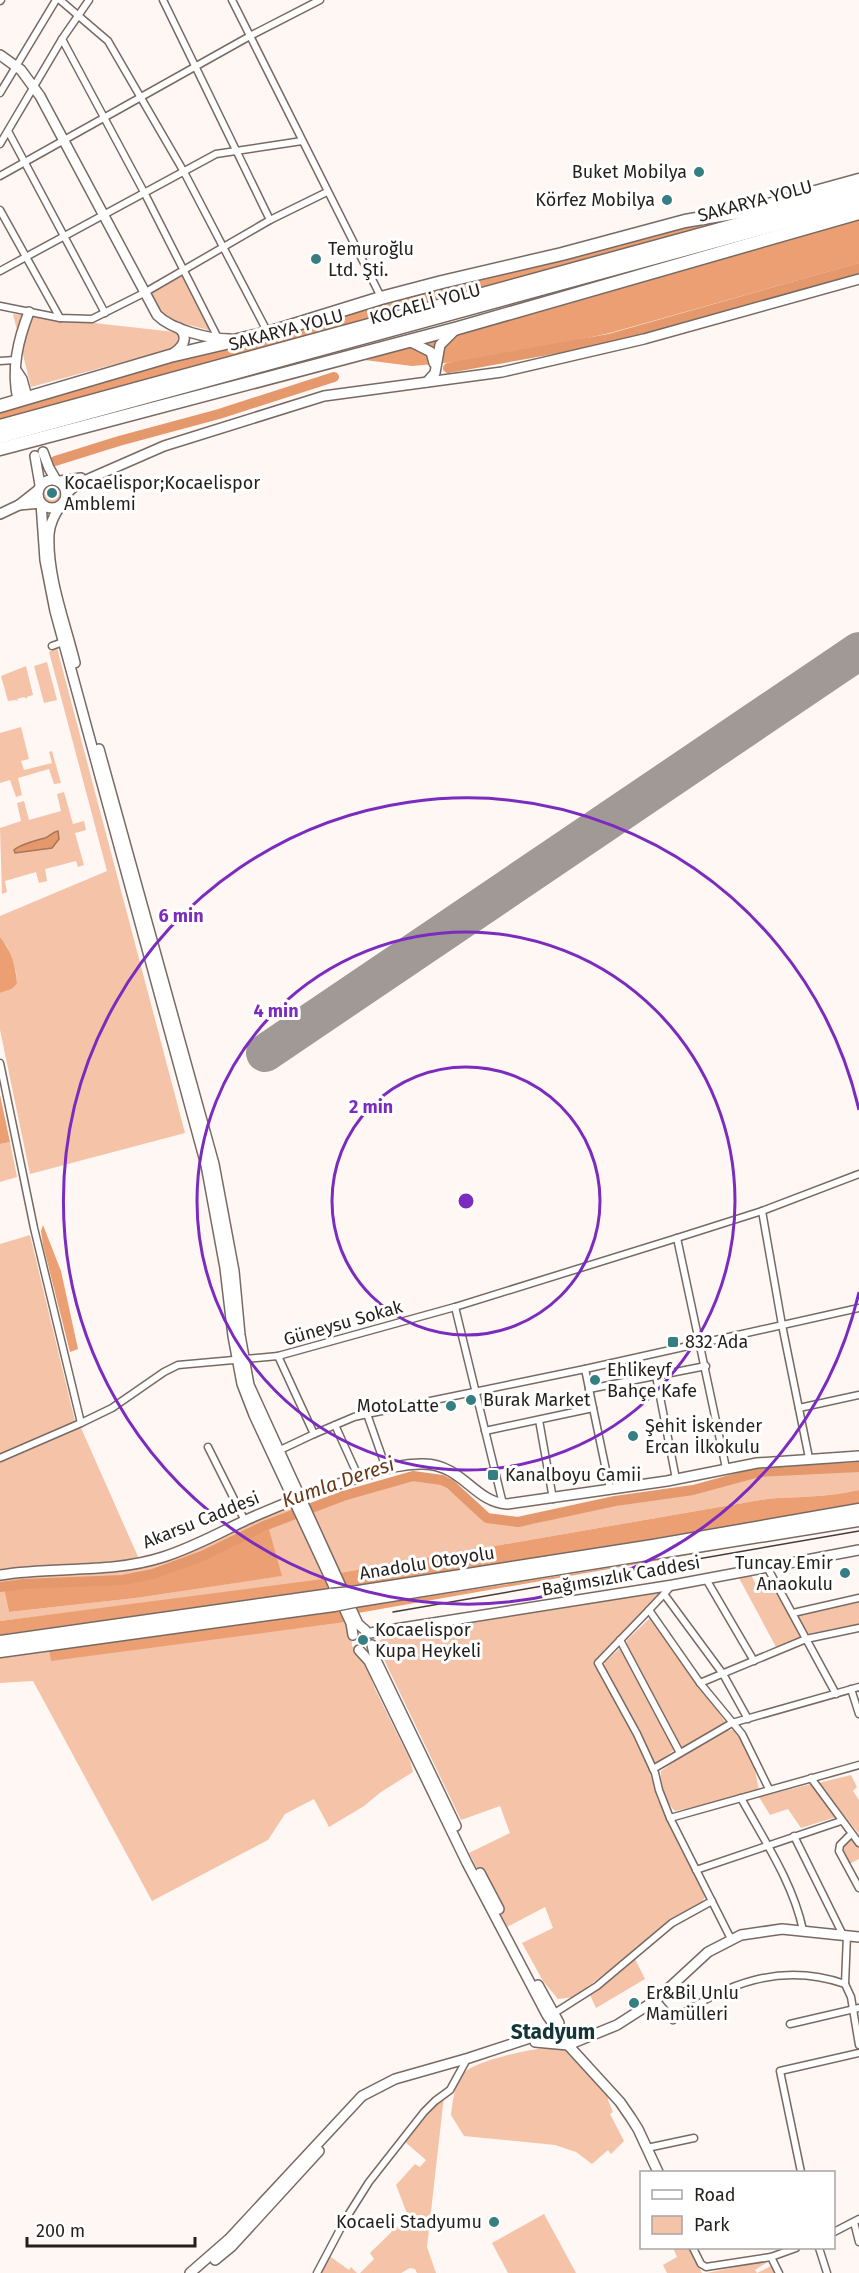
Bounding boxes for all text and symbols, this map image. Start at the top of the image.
place label: Buket Mobilya [572,161,687,183]
marker: Buket Mobilya [692,165,706,179]
street label: SAKARYA YOLU [695,175,815,227]
place label: Körfez Mobilya [535,189,655,211]
marker: Körfez Mobilya [660,193,674,207]
place label: Temuroğlu Ltd. Şti. [328,238,414,281]
marker: Temuroğlu Ltd. Şti. [309,252,323,266]
street label: KOCAELİ YOLU [367,279,483,329]
street label: SAKARYA YOLU [226,304,346,356]
place label: Kocaelispor;Kocaelispor Amblemi [64,472,260,515]
marker: Kocaelispor;Kocaelispor Amblemi [45,486,59,500]
text: 6 min [158,905,204,927]
text: 4 min [253,1000,299,1022]
text: 2 min [349,1096,393,1118]
centre of rings [456,1191,476,1211]
street label: Güneysu Sokak [281,1295,406,1350]
place label: 832 Ada [685,1331,748,1353]
marker: 832 Ada [666,1335,680,1349]
place label: Ehlikeyf Bahçe Kafe [607,1359,697,1402]
marker: Ehlikeyf Bahçe Kafe [588,1373,602,1387]
place label: Burak Market [483,1389,591,1411]
marker: Burak Market [464,1393,478,1407]
place label: MotoLatte [357,1395,439,1417]
marker: MotoLatte [444,1399,458,1413]
place label: Şehit İskender Ercan İlkokulu [645,1415,762,1458]
marker: Şehit İskender Ercan İlkokulu [626,1429,640,1443]
water label: Kumla Deresi [279,1451,398,1512]
place label: Kanalboyu Camii [505,1464,641,1486]
marker: Kanalboyu Camii [486,1468,500,1482]
street label: Akarsu Caddesi [139,1487,263,1553]
street label: Anadolu Otoyolu [358,1541,496,1585]
street label: Bağımsızlık Caddesi [540,1551,702,1601]
place label: Tuncay Emir Anaokulu [735,1552,833,1595]
marker: Tuncay Emir Anaokulu [838,1566,852,1580]
place label: Kocaelispor Kupa Heykeli [375,1619,481,1662]
marker: Kocaelispor Kupa Heykeli [356,1633,370,1647]
place label: Er&Bil Unlu Mamülleri [646,1982,739,2025]
marker: Er&Bil Unlu Mamülleri [627,1996,641,2010]
district label: Stadyum [511,2019,595,2045]
legend [640,2171,835,2249]
text: Road [694,2184,736,2206]
scale bar [27,2210,195,2248]
place label: Kocaeli Stadyumu [336,2211,482,2233]
text: Park [694,2214,730,2236]
marker: Kocaeli Stadyumu [487,2215,501,2229]
text: 200 m [36,2220,85,2242]

